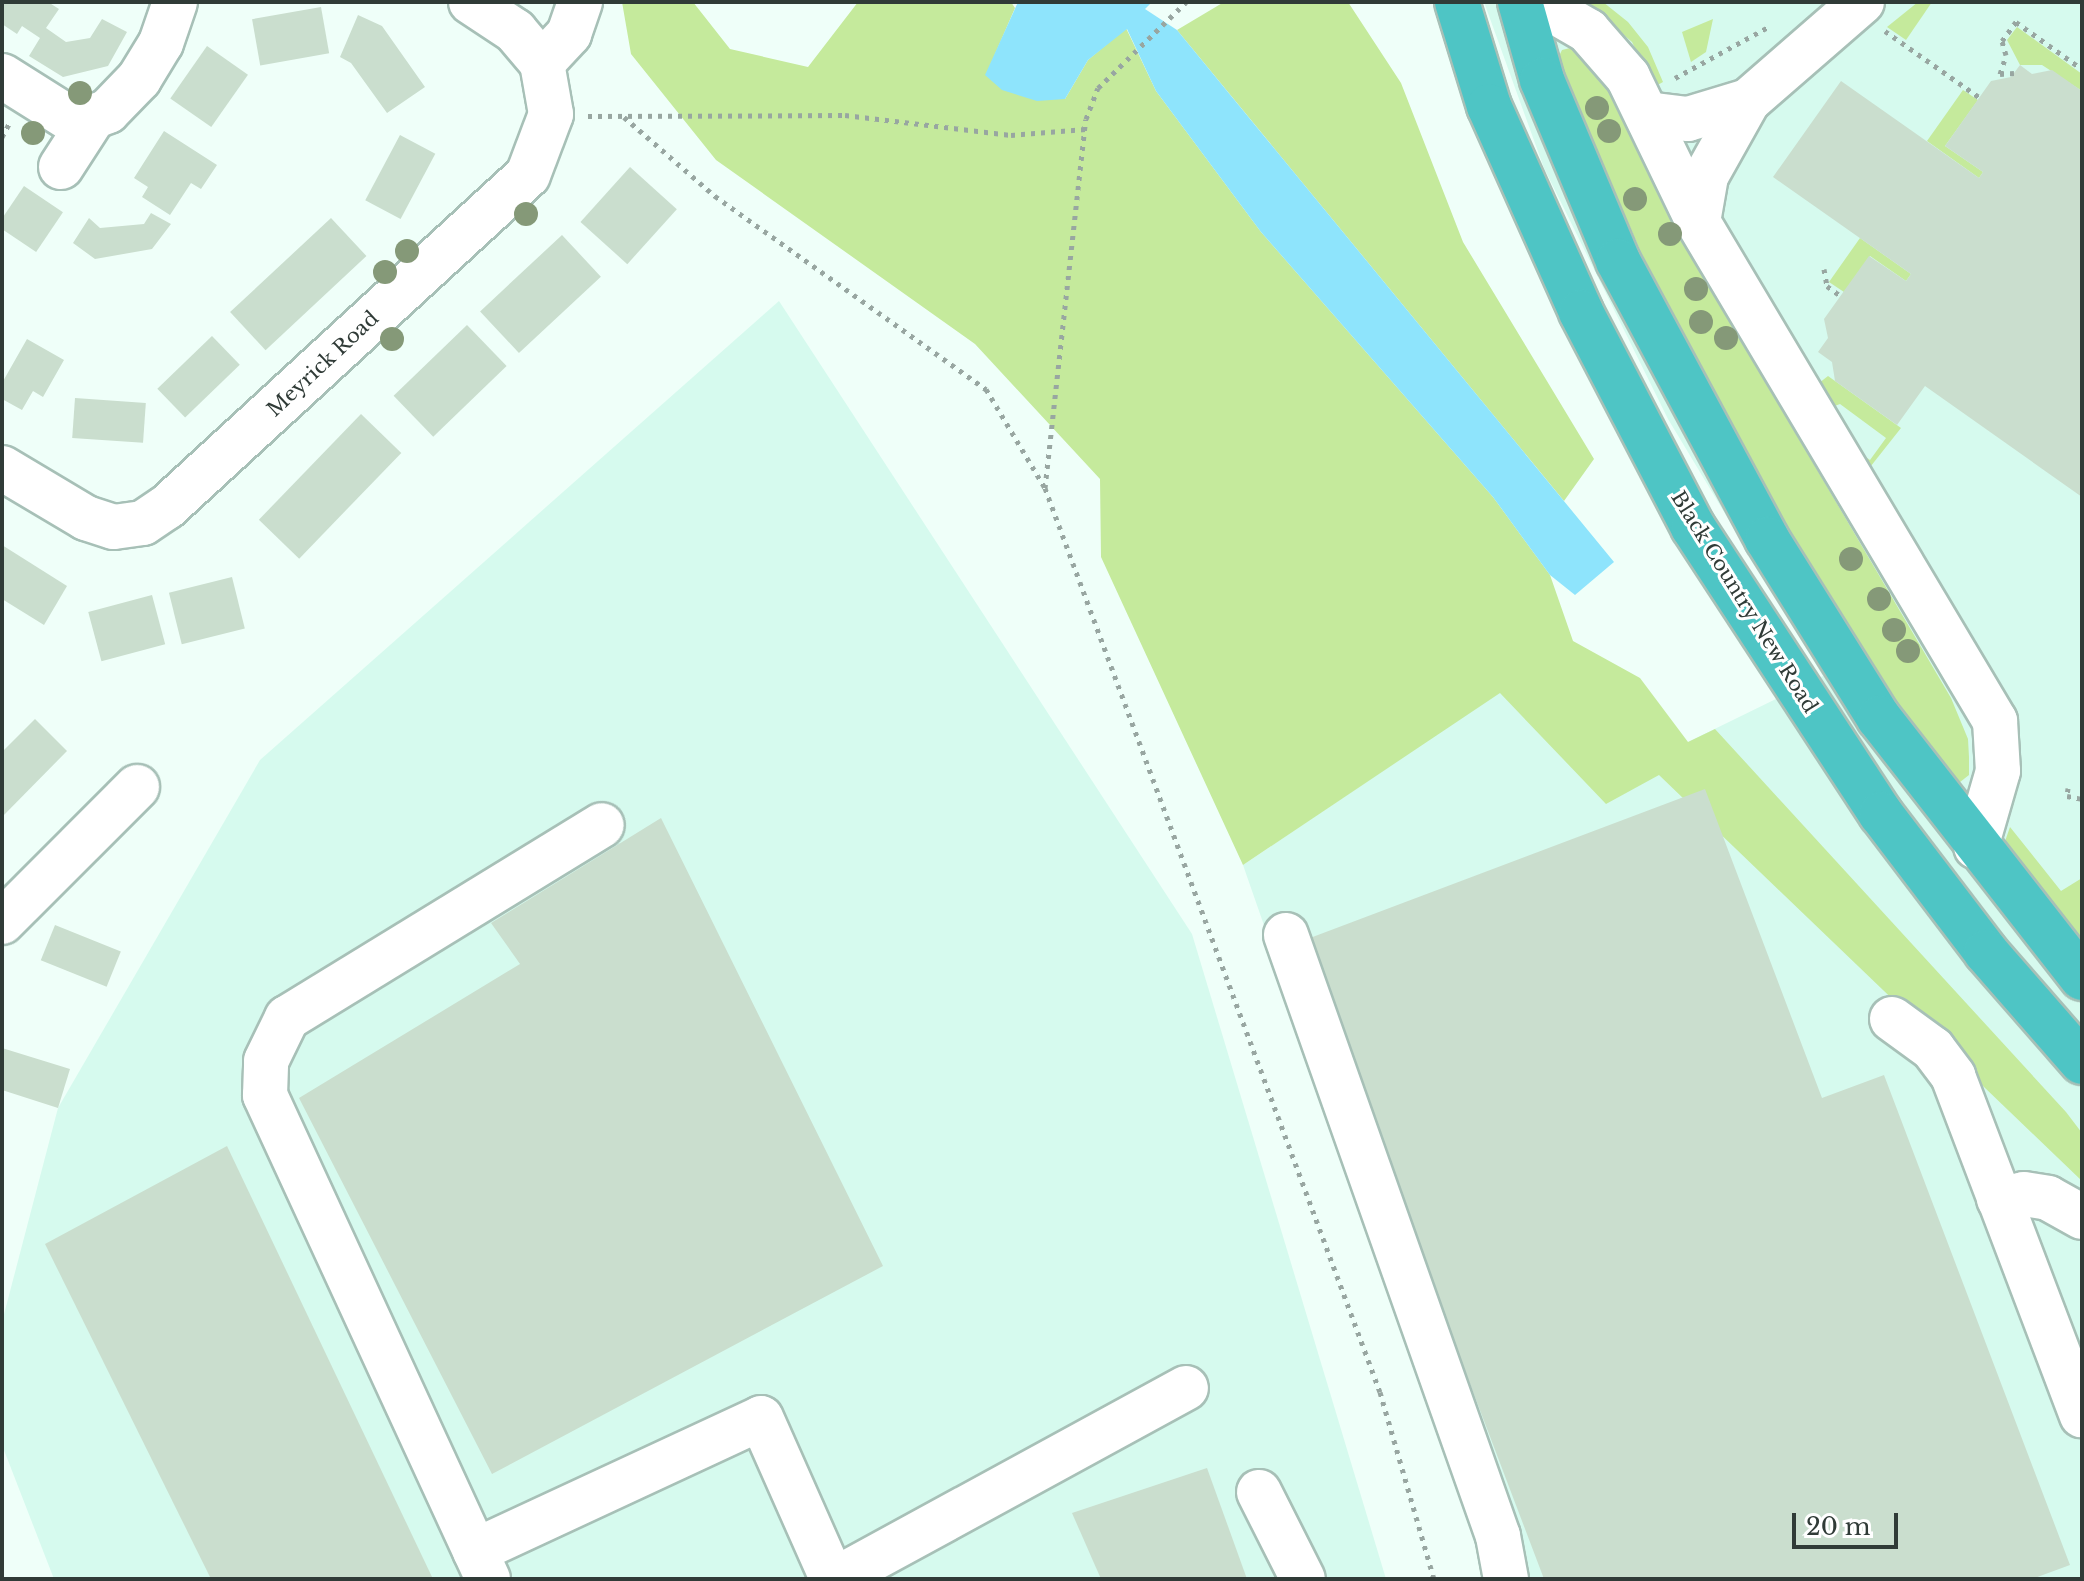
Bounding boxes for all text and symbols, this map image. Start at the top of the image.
street label: Meyrick Road [262,306,384,422]
street label: Black Country New Road [1665,486,1823,718]
scale bar [1796,1497,1902,1547]
text: 20 m [1806,1512,1871,1541]

